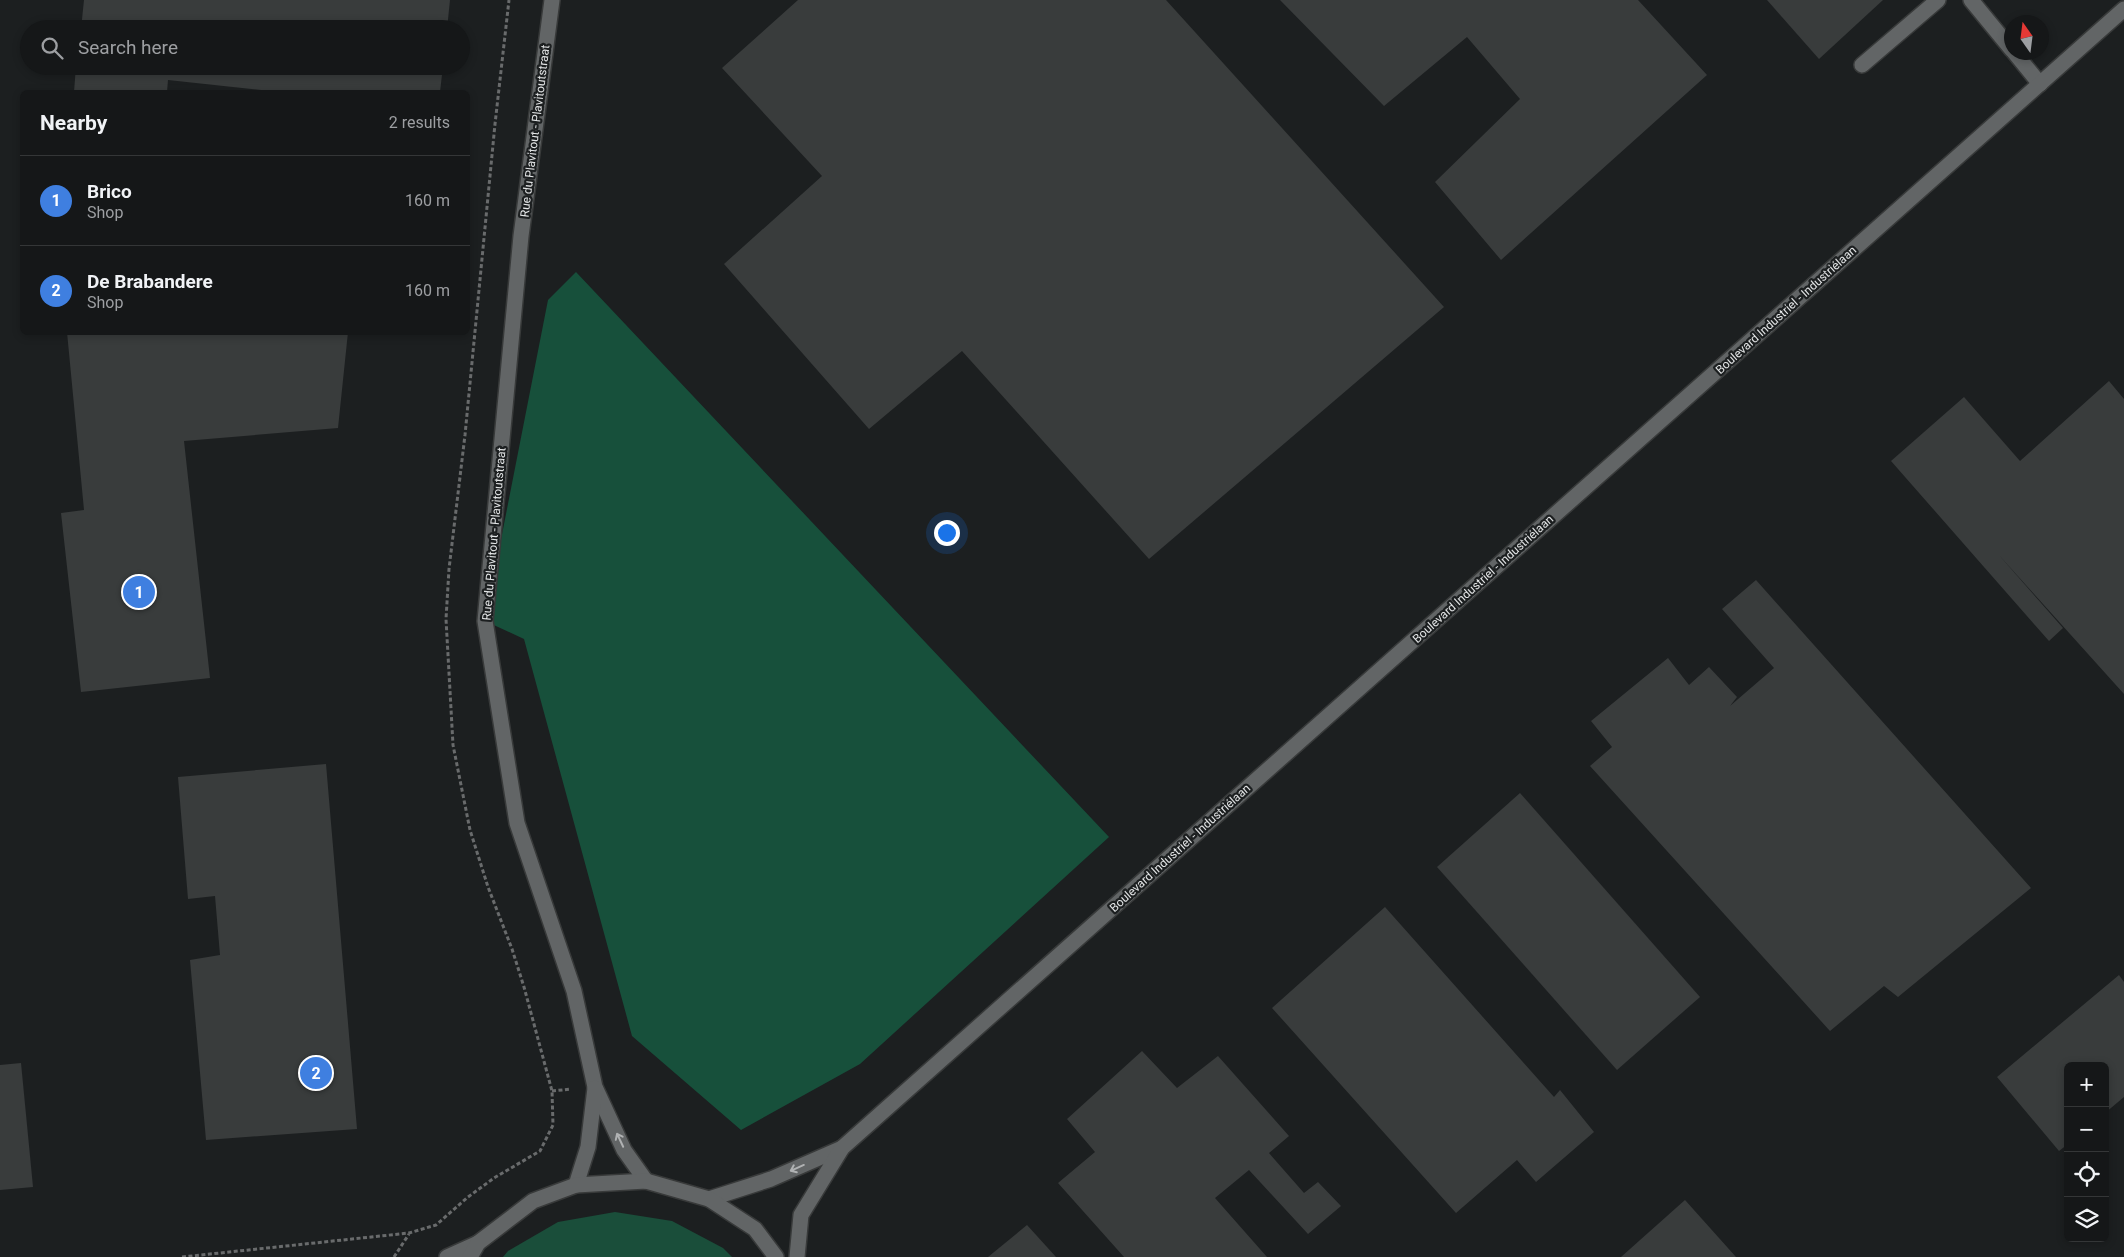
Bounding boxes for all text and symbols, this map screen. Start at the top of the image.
north arrow [2004,15,2049,60]
search box [20,20,470,75]
icon: search [38,34,66,62]
text: Search here [78,36,178,59]
street label: Rue du Plavitout - Plavitoutstraat [517,44,553,218]
text: Nearby [40,111,107,135]
text: 2 results [389,113,450,132]
text: Brico [87,180,132,203]
text: 1 [51,191,61,210]
text: 160 m [405,191,450,210]
text: Shop [87,203,123,222]
street label: Boulevard Industriel - Industriélaan [1713,243,1859,377]
text: De Brabandere [87,270,213,293]
text: 2 [51,281,61,300]
text: 160 m [405,281,450,300]
text: Shop [87,293,123,312]
street label: Rue du Plavitout - Plavitoutstraat [479,447,509,621]
street label: Boulevard Industriel - Industriélaan [1410,512,1556,646]
your location [934,520,960,546]
pin: 1 [123,573,155,611]
street label: Boulevard Industriel - Industriélaan [1107,781,1253,915]
pin: 2 [300,1054,332,1092]
map controls [2064,1062,2109,1242]
button: + [2064,1062,2109,1107]
button: − [2064,1107,2109,1152]
one-way arrow [614,1133,624,1148]
button: locate [2064,1152,2109,1197]
one-way arrow [790,1163,805,1173]
button: layers [2064,1197,2109,1242]

